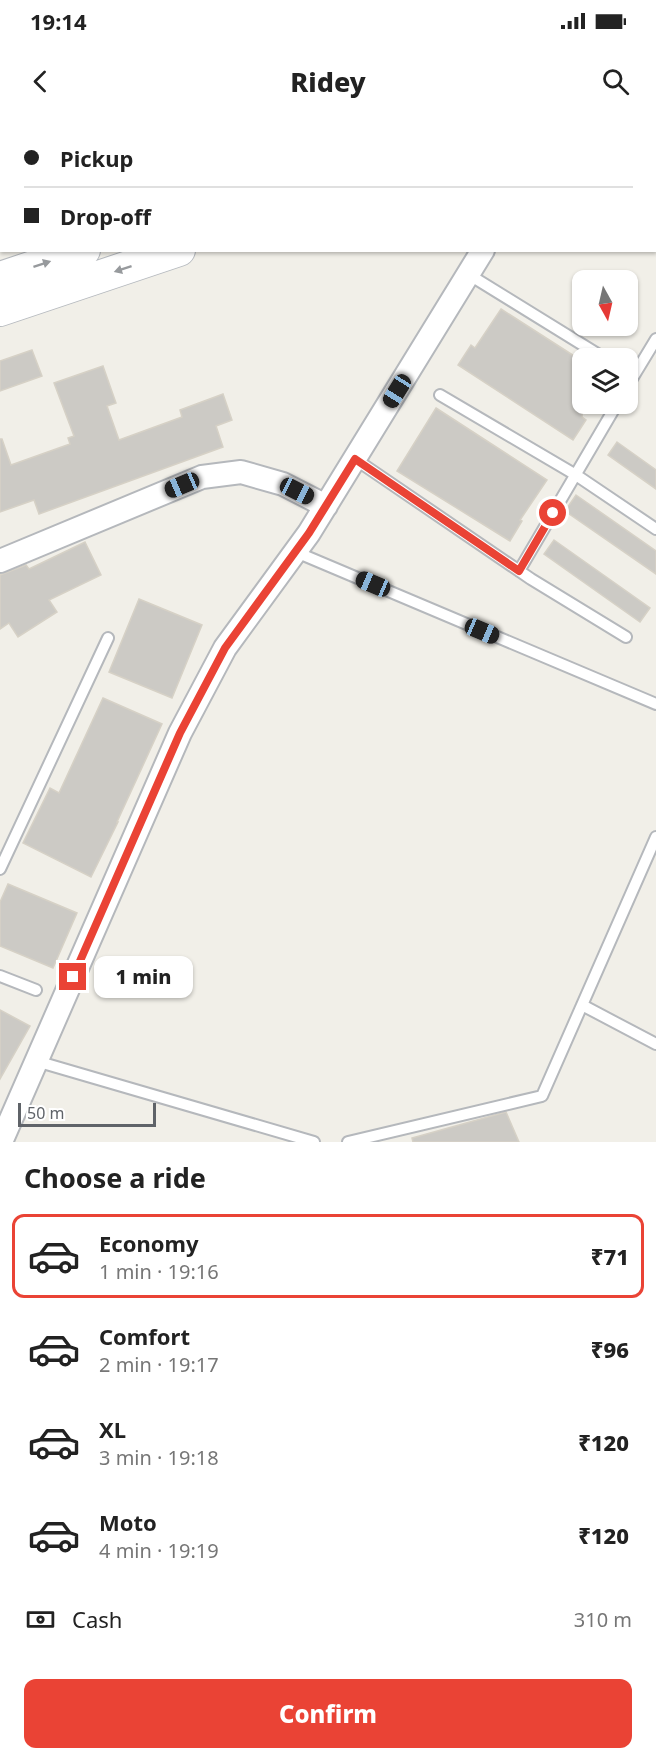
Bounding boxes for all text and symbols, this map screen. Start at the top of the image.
text: 19:14 [30,6,87,36]
text: Ridey [290,63,366,100]
icon: back [24,65,57,98]
icon: search [599,65,632,98]
text: Pickup [60,143,133,173]
text: Drop-off [60,201,151,231]
one-way arrow [33,259,51,269]
one-way arrow [114,265,132,274]
north arrow [572,270,638,336]
map controls [572,270,638,414]
button: layers [572,348,638,414]
car [380,371,414,411]
car [162,470,202,500]
car [277,475,317,507]
route start [539,499,566,526]
car [353,569,393,599]
car [462,616,502,646]
callout: 1 min [94,956,193,998]
route end [59,963,86,990]
text: 1 min [116,963,171,990]
scale bar [18,1100,156,1127]
text: 50 m [27,1102,64,1124]
text: Choose a ride [24,1159,206,1196]
text: Economy [99,1228,198,1258]
icon: car [27,1229,81,1283]
text: ₹71 [591,1241,629,1271]
text: 1 min · 19:16 [99,1258,219,1285]
text: Comfort [99,1321,190,1351]
icon: car [27,1322,81,1376]
text: ₹96 [591,1334,629,1364]
text: 2 min · 19:17 [99,1351,219,1378]
text: XL [99,1414,126,1444]
icon: car [27,1415,81,1469]
text: ₹120 [578,1427,629,1457]
text: 3 min · 19:18 [99,1444,219,1471]
text: Moto [99,1507,157,1537]
icon: car [27,1508,81,1562]
text: ₹120 [578,1520,629,1550]
text: 4 min · 19:19 [99,1537,219,1564]
icon: cash [24,1603,57,1636]
text: Cash [72,1604,122,1634]
text: 310 m [574,1606,632,1633]
button: Confirm [24,1679,632,1748]

